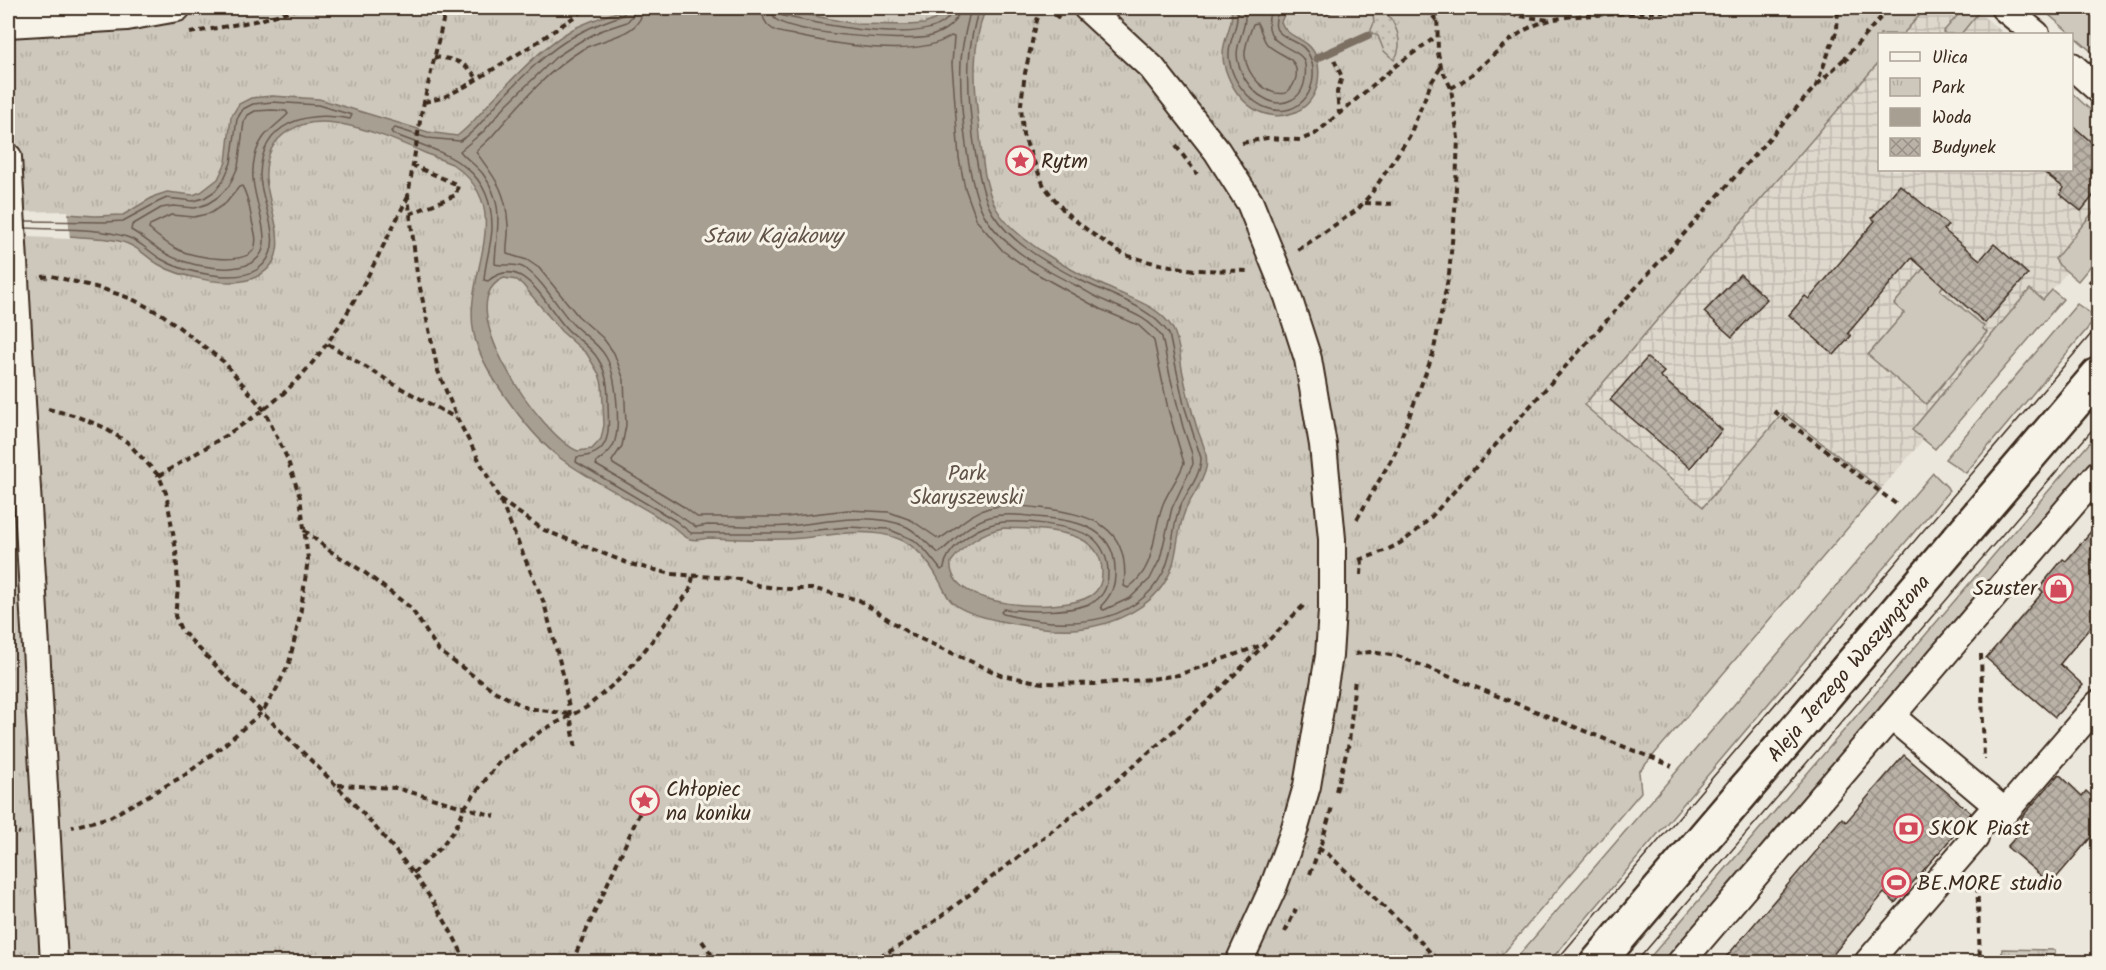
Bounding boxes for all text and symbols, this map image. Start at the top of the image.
legend [1878,33,2073,171]
text: Ulica [1932,44,1968,73]
text: Park [1932,74,1965,103]
text: Woda [1932,104,1972,133]
text: Budynek [1932,134,1996,163]
place icon: Rytm [1004,145,1036,177]
place label: Rytm [1041,146,1088,179]
water label: Staw Kajakowy [704,220,846,255]
park label: Park Skaryszewski [910,458,1025,515]
street label: Aleja Jerzego Waszyngtona [1760,568,1939,770]
shop icon: Szuster [2042,572,2074,604]
place label: Szuster [1973,573,2038,606]
place label: Chłopiec na koniku [666,774,751,831]
place icon: Chłopiec na koniku [629,785,661,817]
bank icon: SKOK Piast [1892,812,1924,844]
place label: SKOK Piast [1929,813,2030,846]
sports icon: BE.MORE studio [1880,867,1912,899]
place label: BE.MORE studio [1917,868,2062,901]

